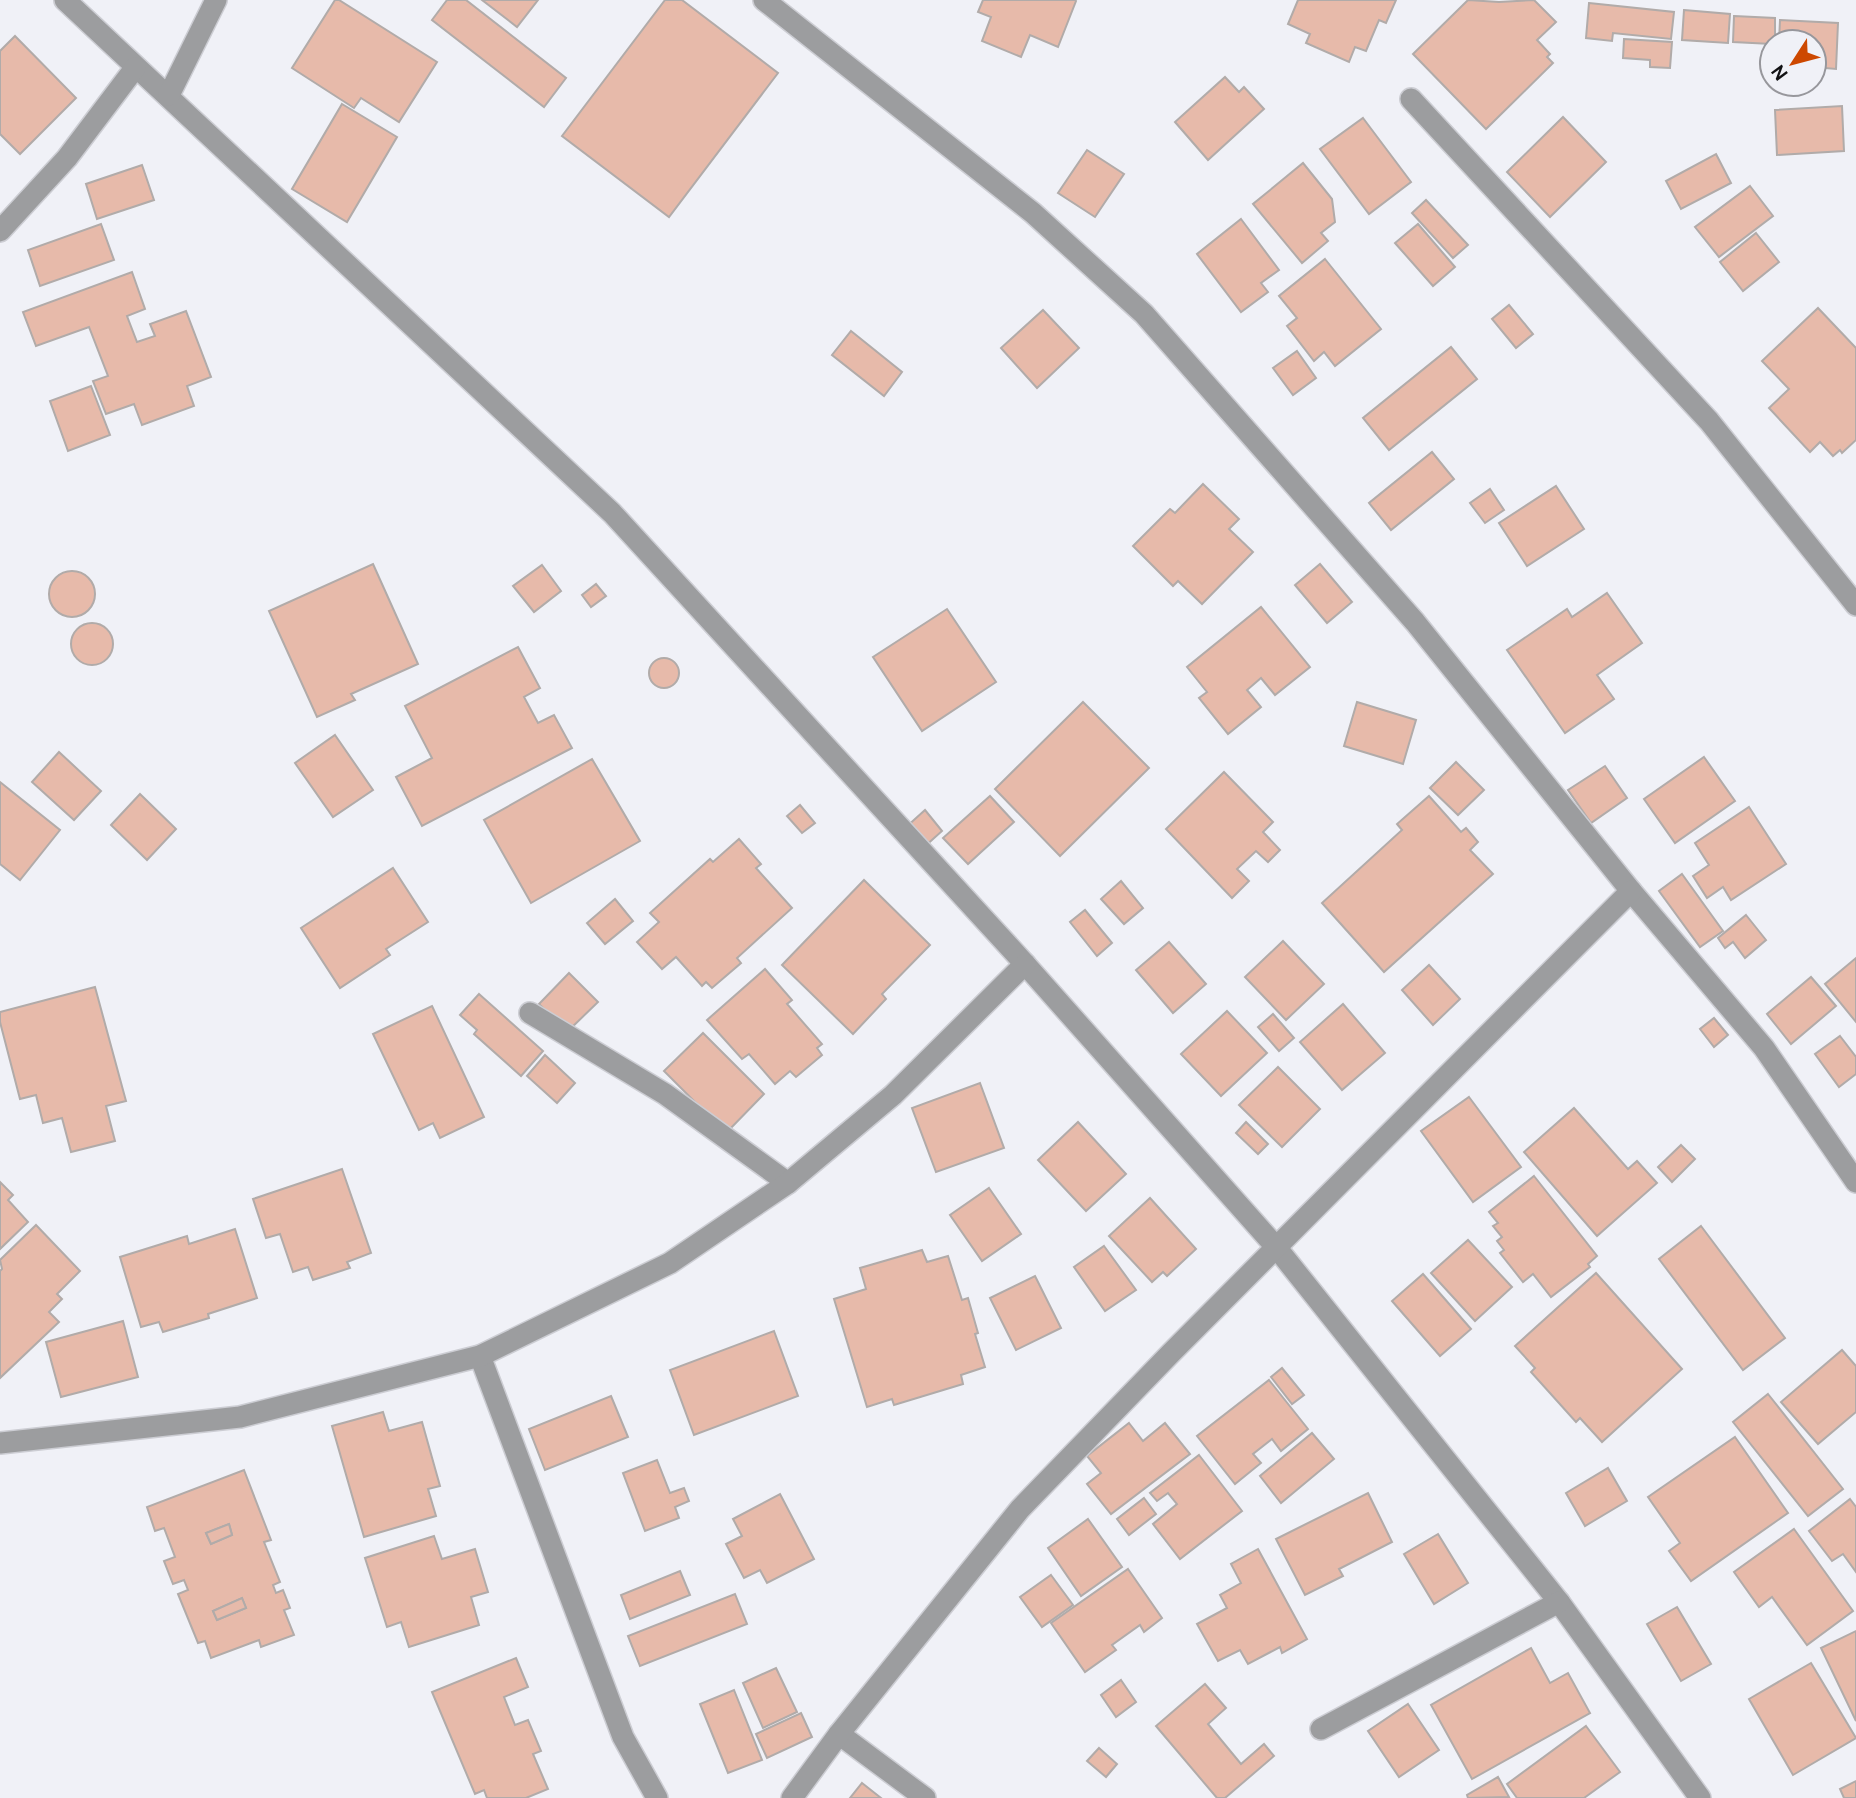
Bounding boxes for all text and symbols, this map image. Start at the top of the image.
north arrow [1758,28,1828,98]
text: N [1766,61,1793,85]

